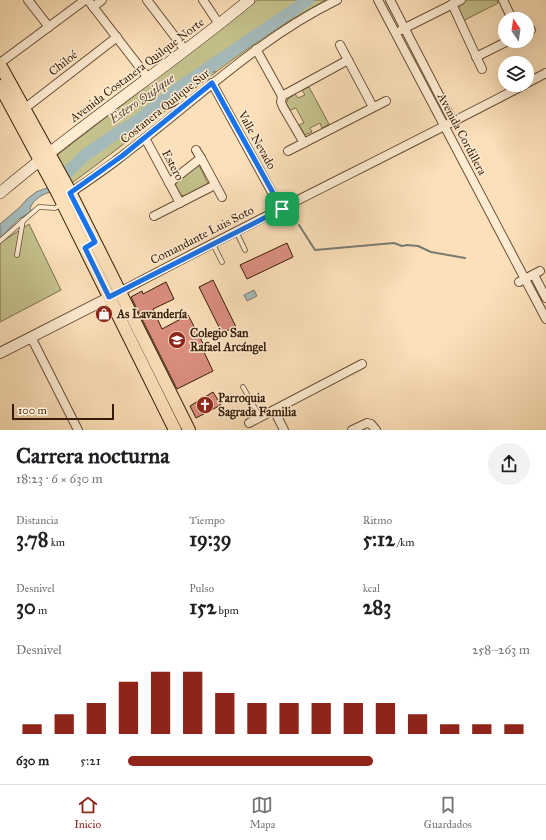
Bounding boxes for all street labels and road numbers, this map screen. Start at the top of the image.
street label: Avenida Costanera Quilque Norte [66,15,207,126]
street label: Chiloé [46,47,80,79]
street label: Costanera Quilque Sur [118,65,213,147]
street label: Avenida Cordillera [434,90,490,178]
street label: Valle Nevado [235,108,279,172]
street label: Estero [159,147,187,183]
street label: Comandante Luis Soto [148,203,256,267]

